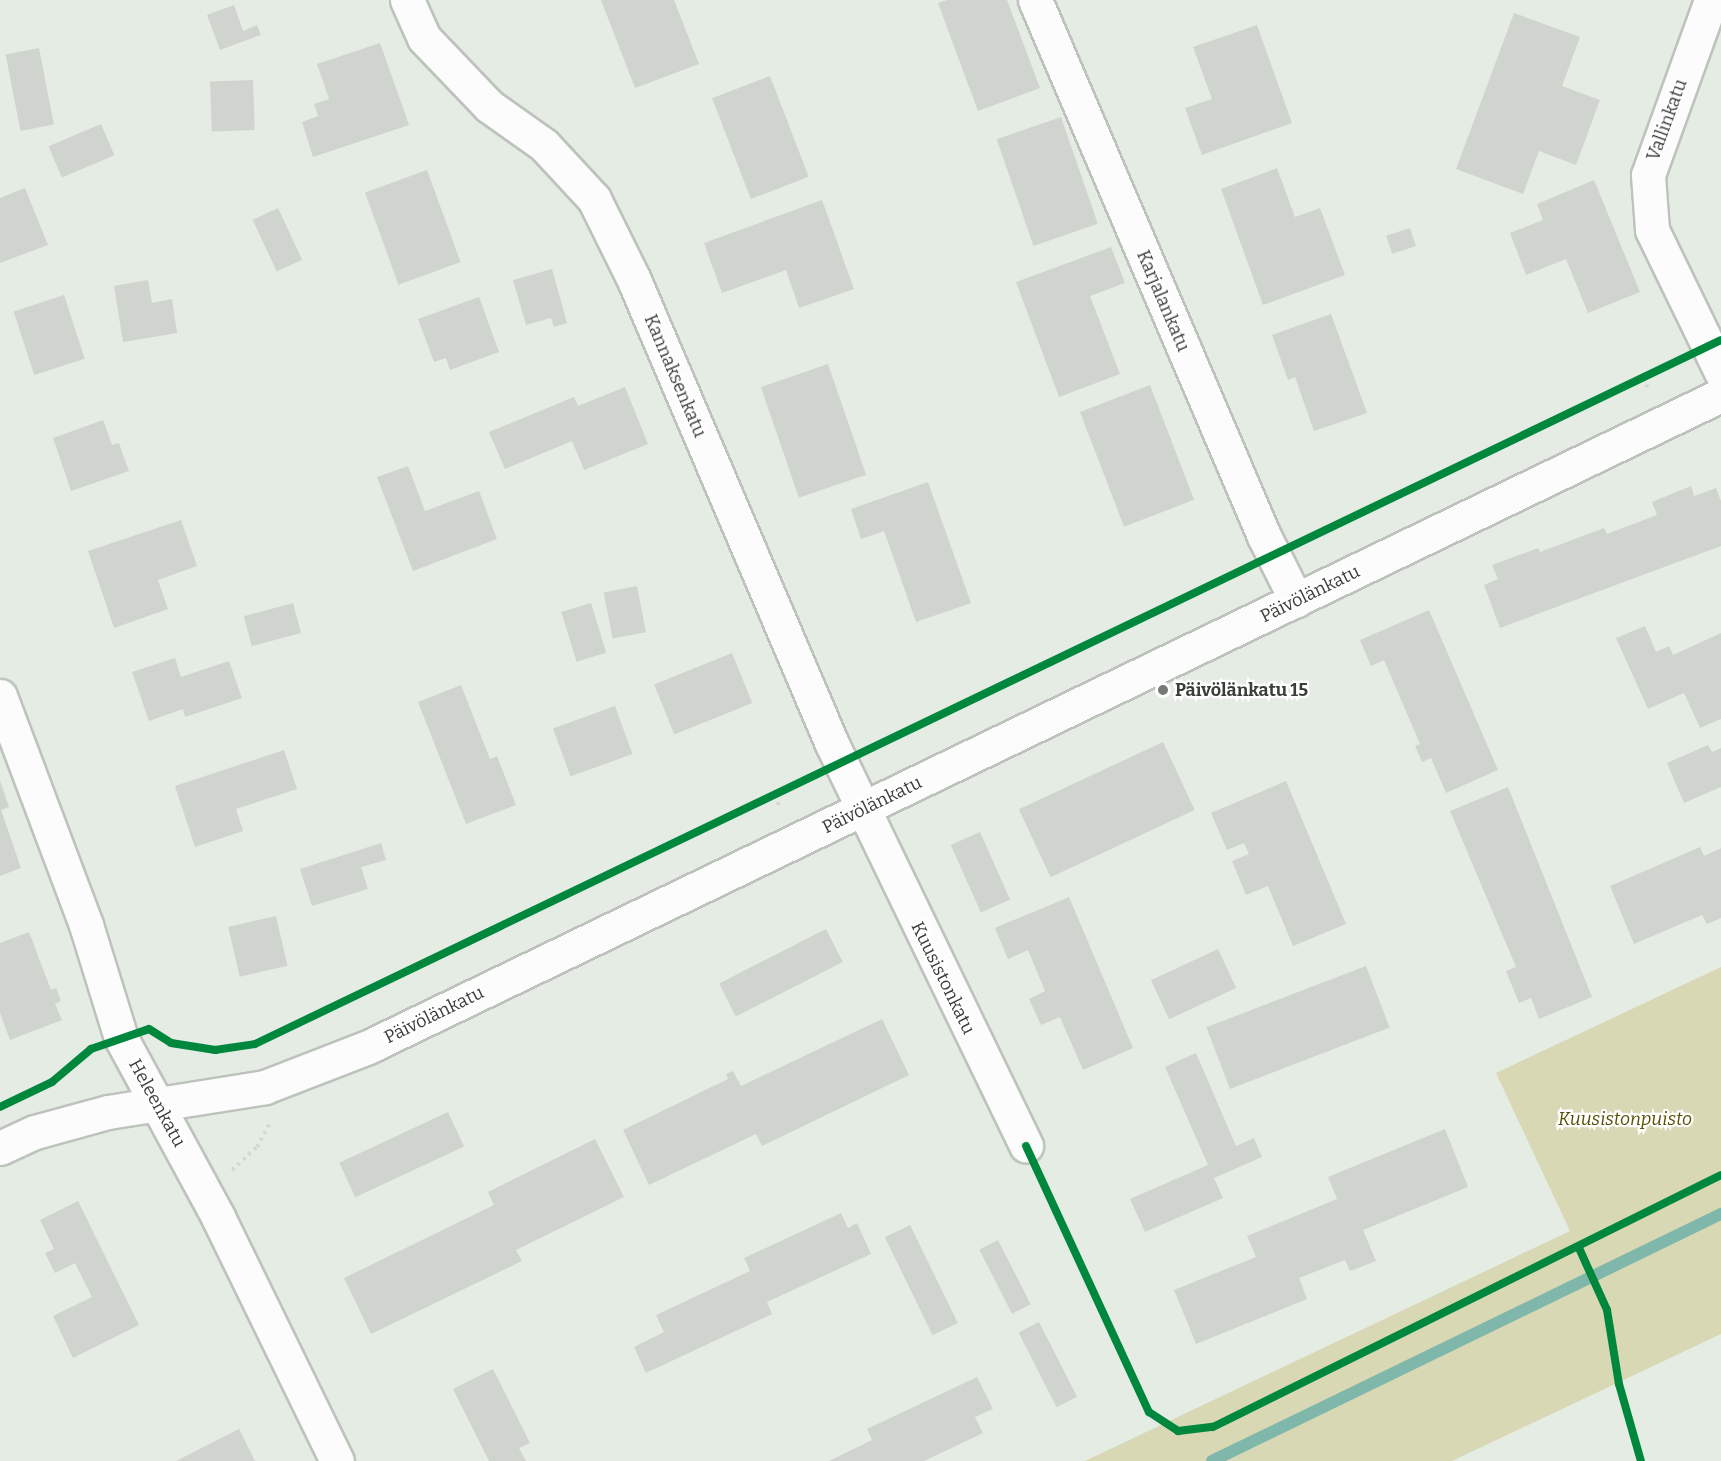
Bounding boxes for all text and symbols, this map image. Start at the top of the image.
street label: Vallinkatu [1642,76,1692,164]
street label: Karjalankatu [1132,247,1194,355]
street label: Kannaksenkatu [639,311,711,441]
street label: Päivölänkatu [1257,561,1363,627]
place label: Päivölänkatu 15 [1175,679,1308,701]
marker: Päivölänkatu 15 [1156,683,1170,697]
street label: Päivölänkatu [819,772,925,838]
street label: Kuusistonkatu [906,918,980,1038]
street label: Päivölänkatu [381,982,487,1048]
street label: Heleenkatu [124,1055,190,1151]
park label: Kuusistonpuisto [1558,1108,1692,1130]

